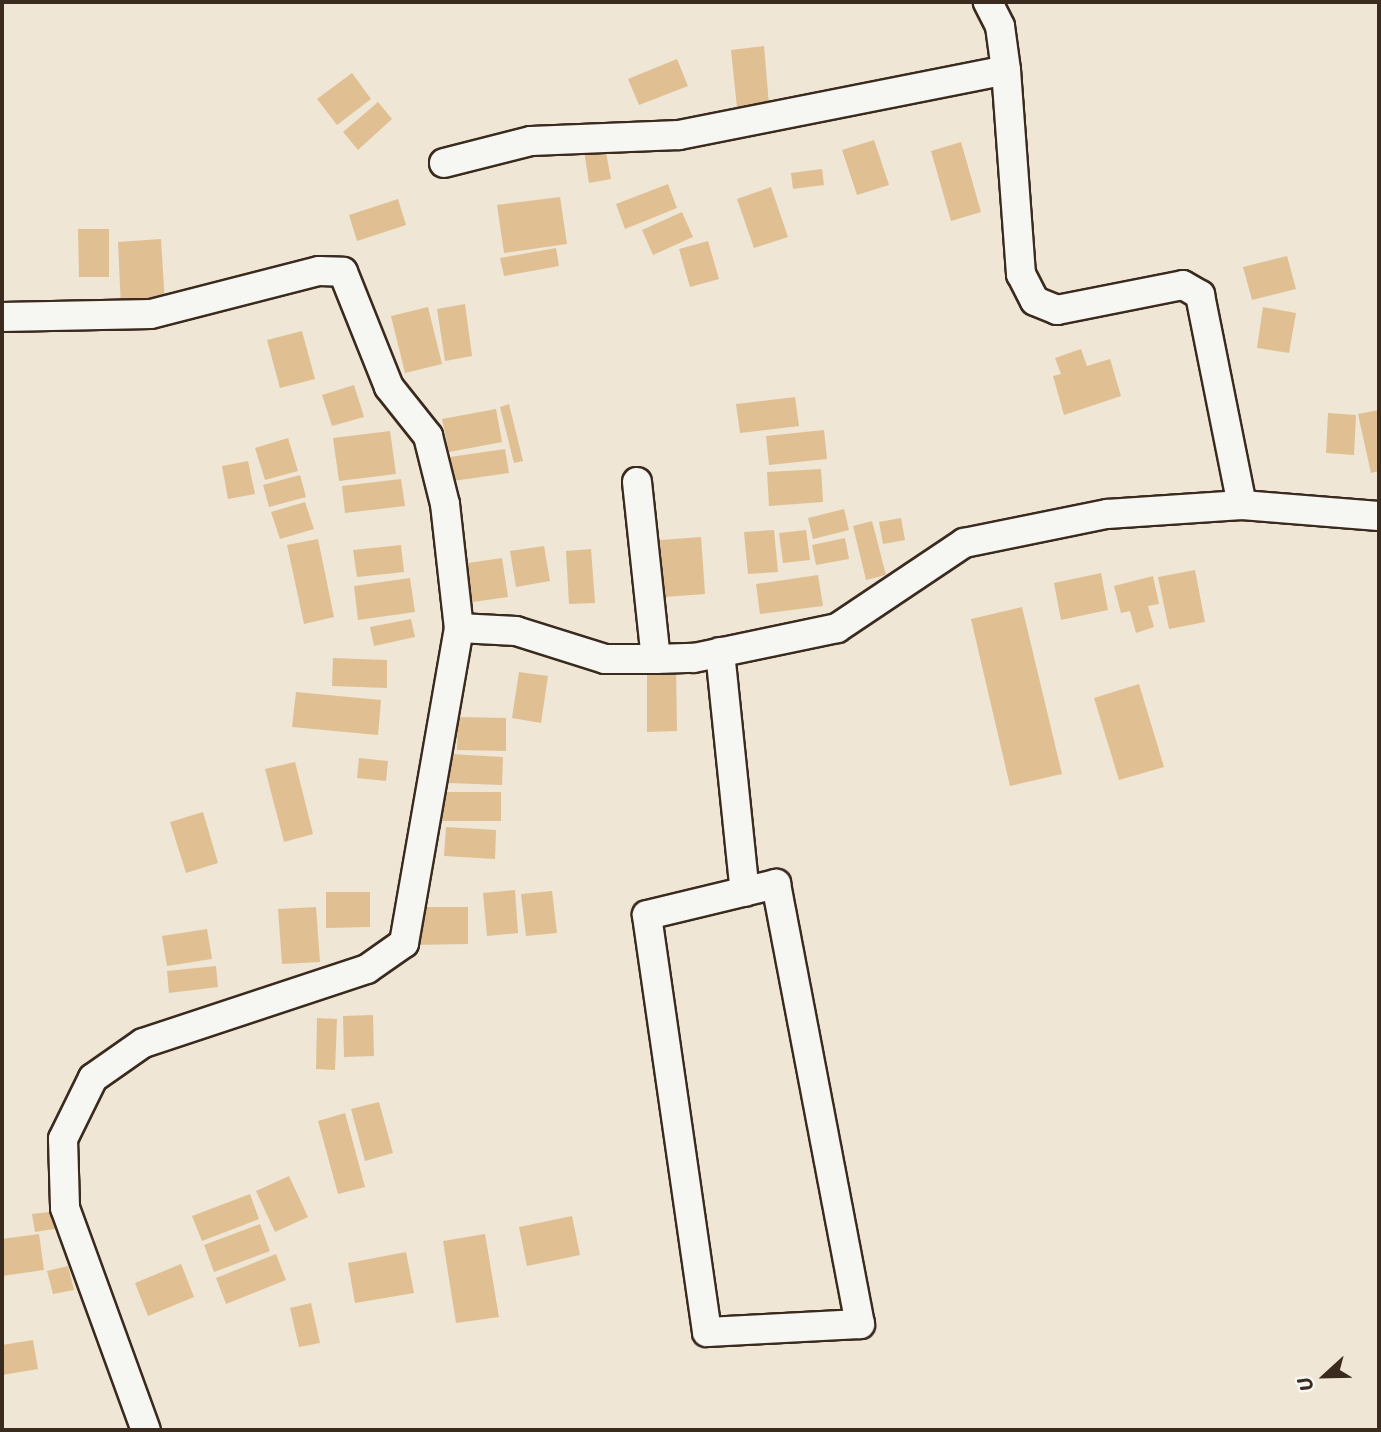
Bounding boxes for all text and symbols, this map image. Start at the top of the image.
north arrow [1290,1341,1360,1411]
text: U [1287,1372,1323,1396]

